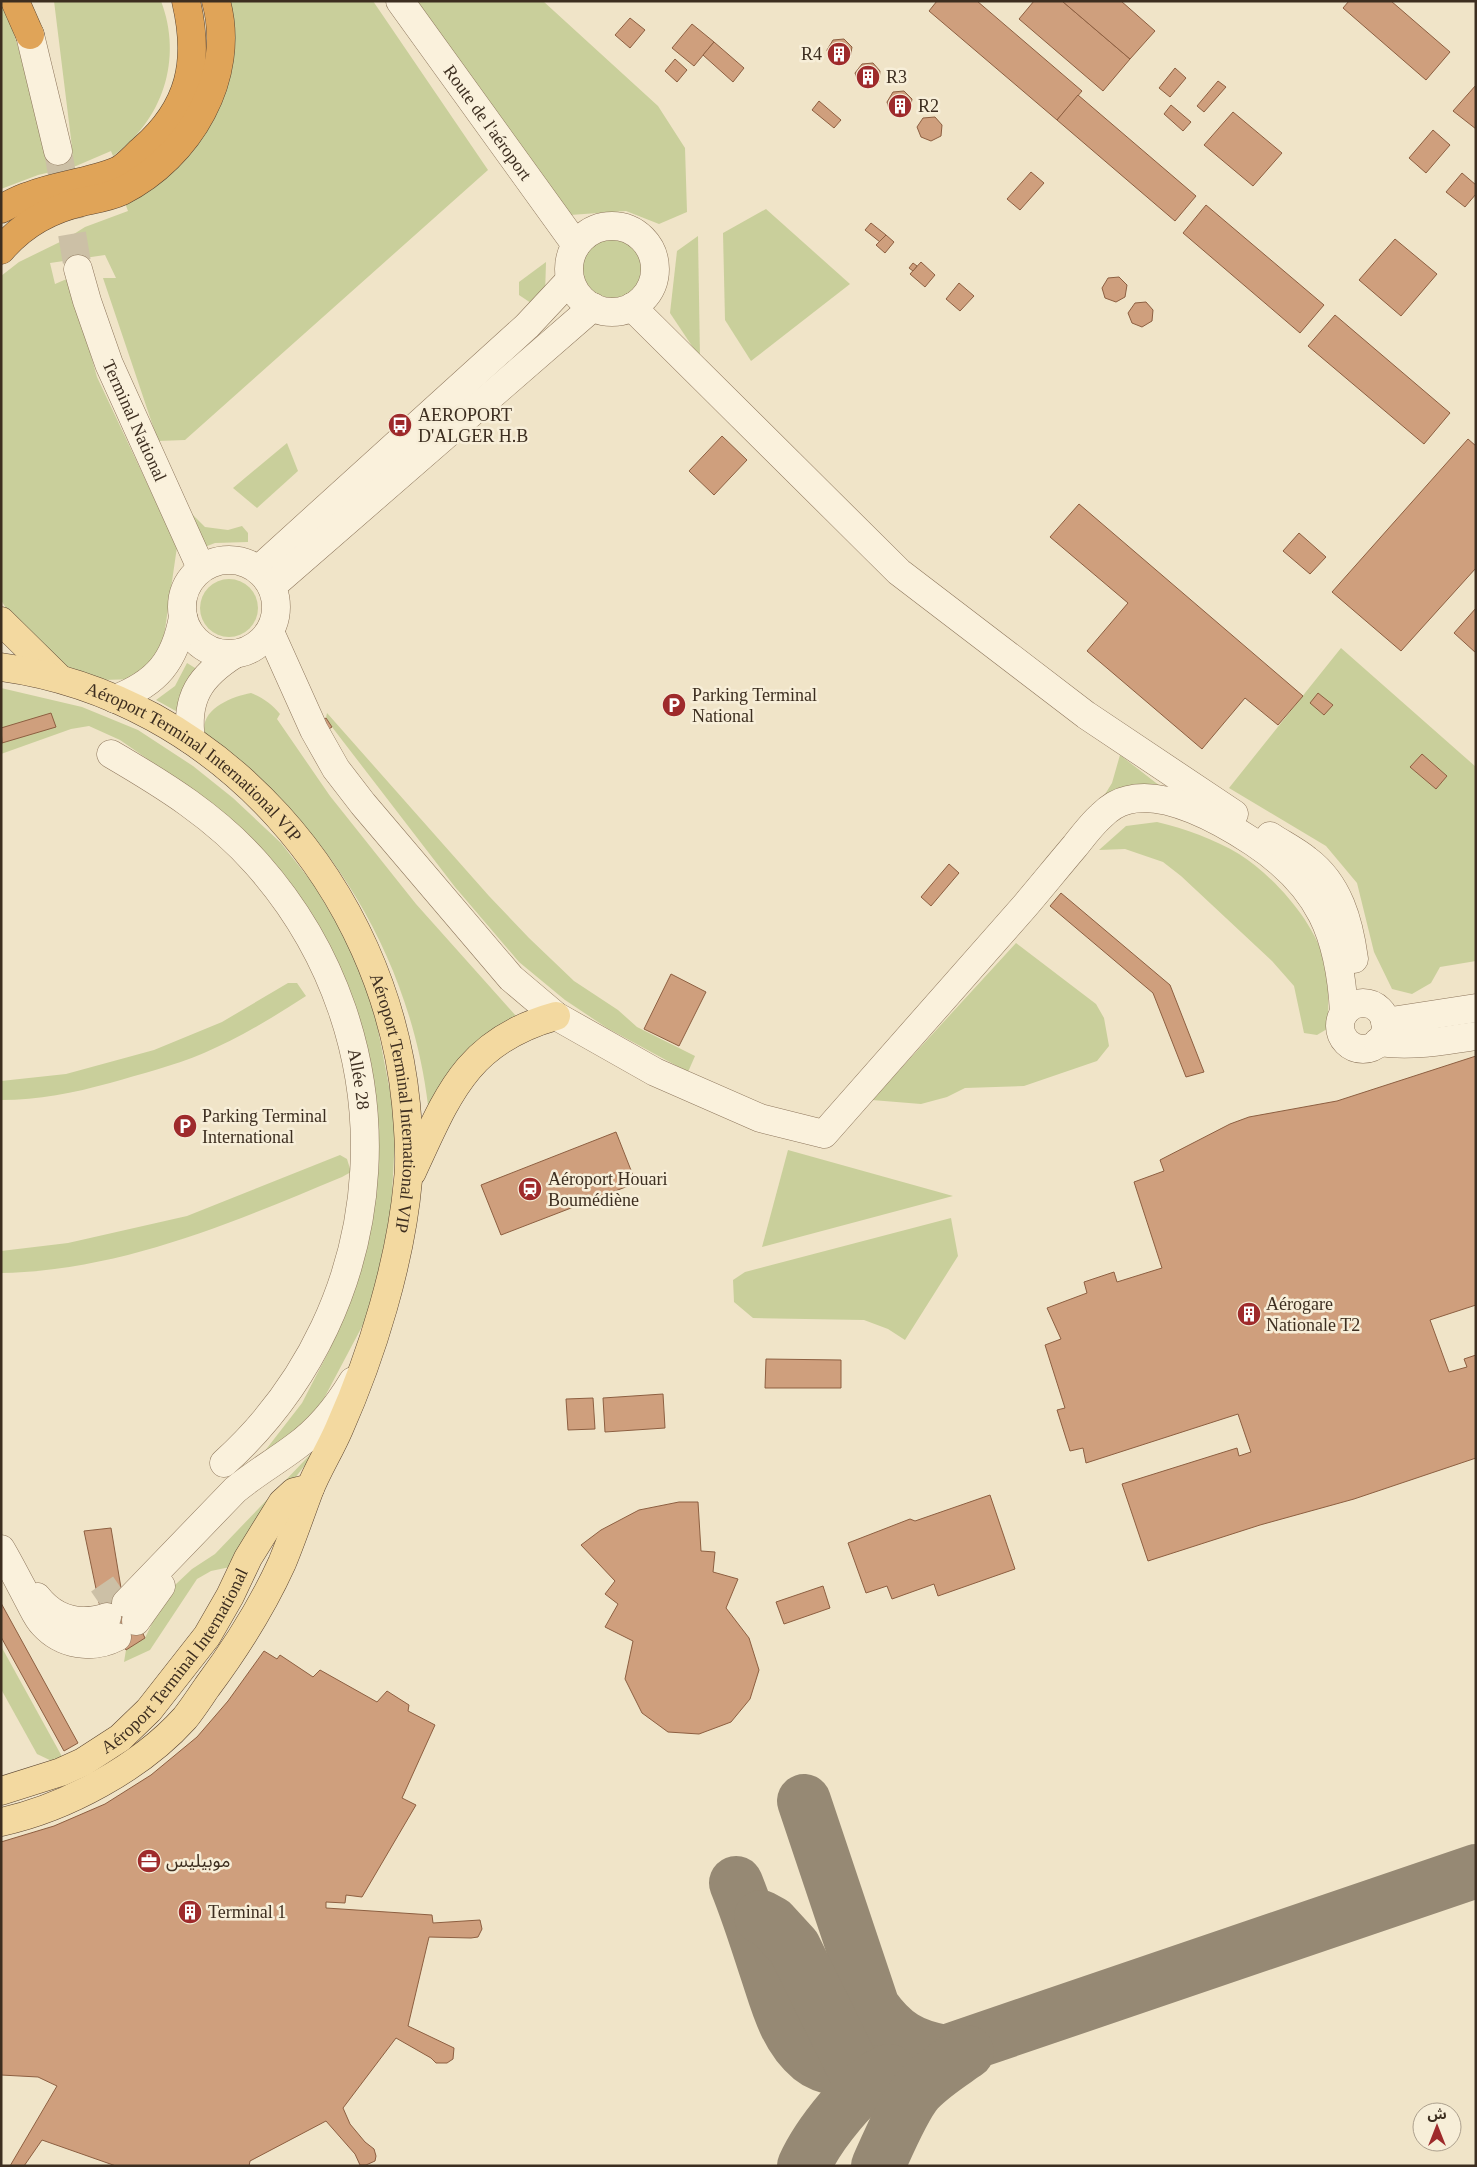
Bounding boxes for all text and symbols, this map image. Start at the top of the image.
building icon: R4 [826,41,852,67]
place label: R4 [801,44,822,64]
street label: Route de l'aéroport [439,61,536,184]
building icon: R3 [855,64,881,90]
place label: R3 [886,67,907,87]
building icon: R2 [887,93,913,119]
place label: R2 [918,96,939,116]
street label: Terminal National [98,357,171,485]
place label: AEROPORT D'ALGER H.B [418,405,528,446]
bus stop icon: AEROPORT D'ALGER H.B [387,412,413,438]
street label: Aéroport Terminal International VIP [83,678,306,846]
place label: Parking Terminal National [692,685,817,726]
parking icon: Parking Terminal National [661,692,687,718]
street label: Aéroport Terminal International VIP [366,970,419,1234]
street label: Allée 28 [344,1047,373,1111]
place label: Parking Terminal International [202,1106,327,1147]
parking icon: Parking Terminal International [172,1113,198,1139]
place label: Aéroport Houari Boumédiène [548,1169,667,1210]
station icon: Aéroport Houari Boumédiène [517,1176,543,1202]
place label: Aérogare Nationale T2 [1266,1294,1360,1335]
building icon: Aérogare Nationale T2 [1236,1301,1262,1327]
street label: Aéroport Terminal International [97,1565,252,1758]
office icon: موبيليس [136,1848,162,1874]
place label: موبيليس [166,1851,230,1872]
building icon: Terminal 1 [177,1899,203,1925]
place label: Terminal 1 [208,1902,286,1922]
north arrow [1412,2102,1462,2152]
text: ش [1427,2107,1447,2122]

